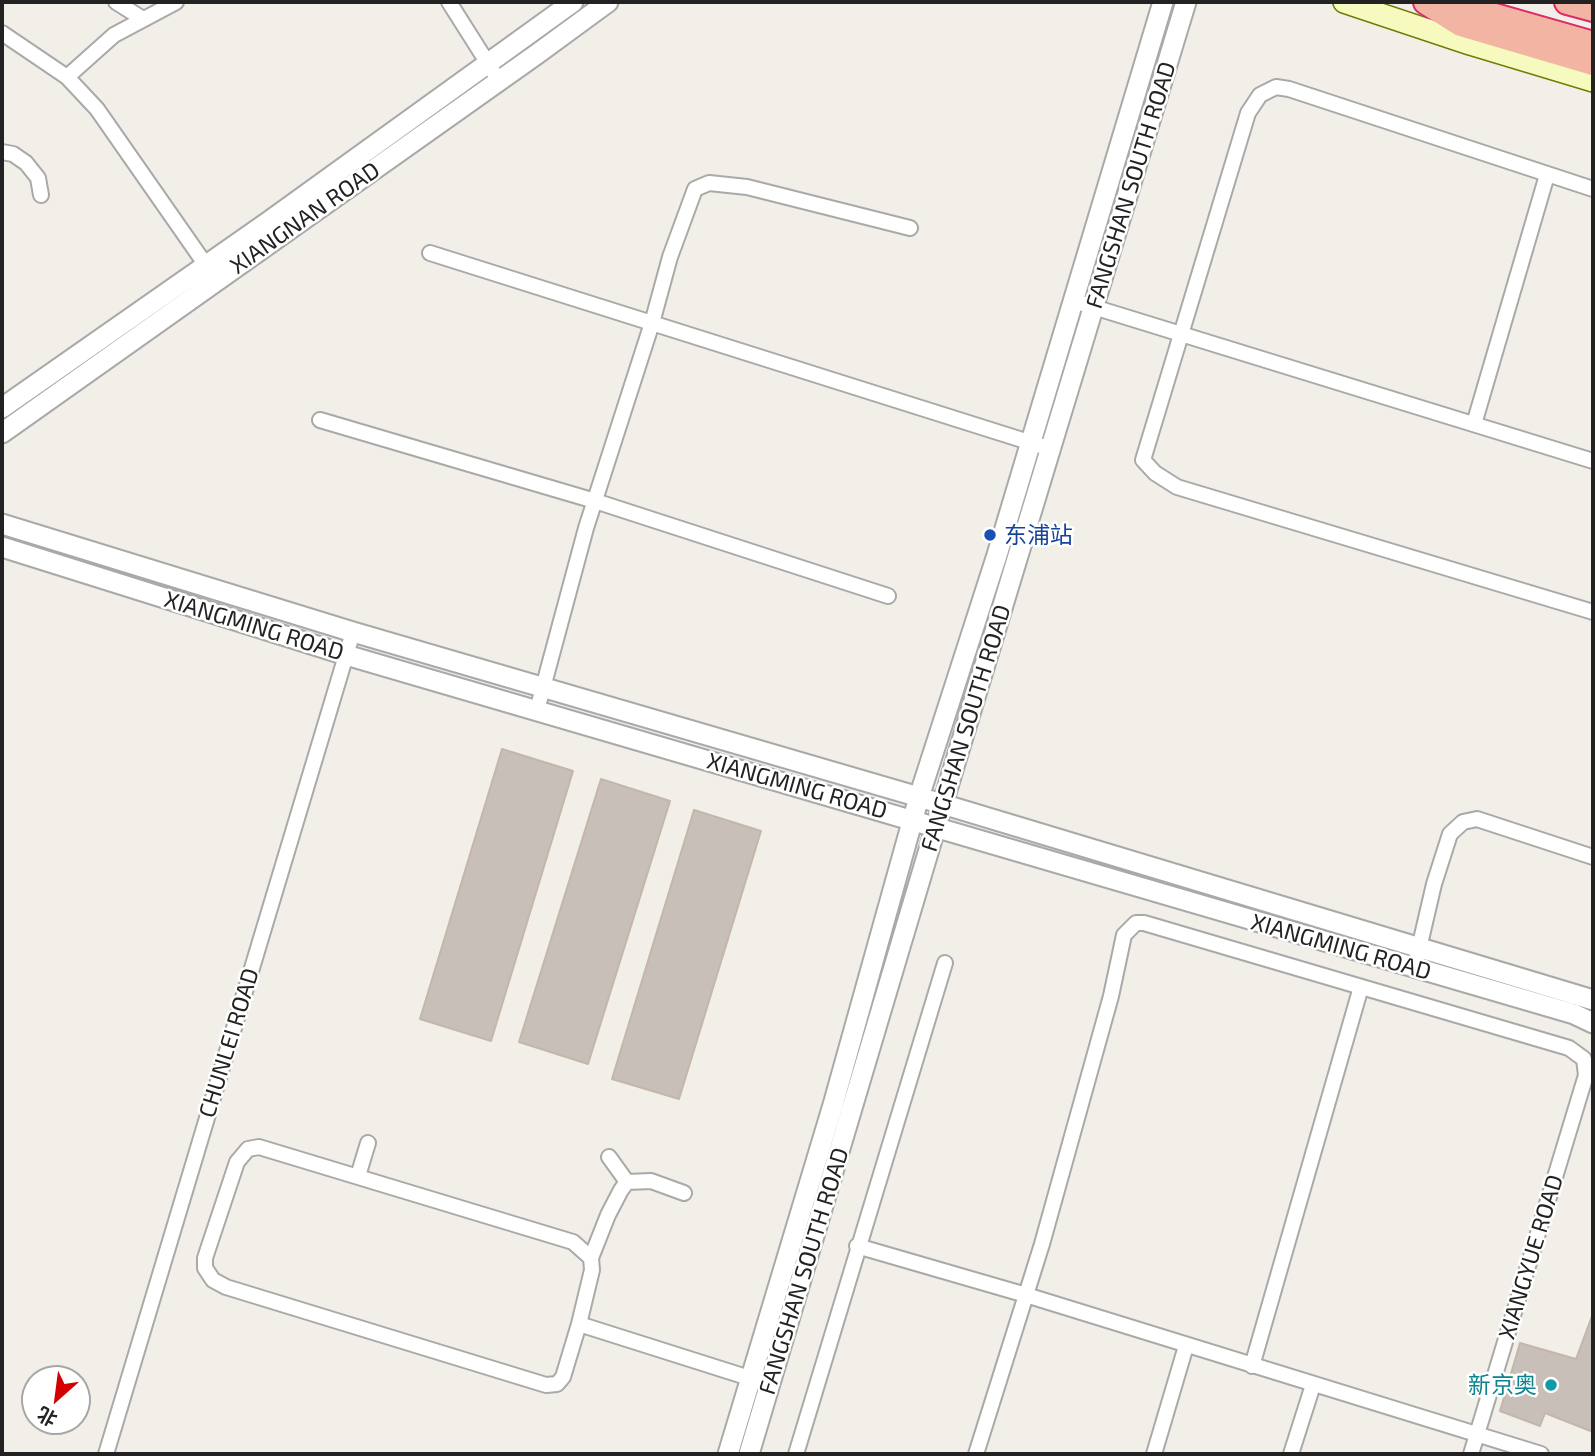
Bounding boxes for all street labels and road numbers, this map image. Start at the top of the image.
street label: FANGSHAN SOUTH ROAD [1080,58,1182,312]
street label: XIANGNAN ROAD [225,156,385,280]
street label: XIANGMING ROAD [161,586,347,666]
street label: FANGSHAN SOUTH ROAD [915,601,1017,855]
street label: XIANGMING ROAD [704,747,890,825]
street label: XIANGMING ROAD [1248,908,1434,986]
street label: CHUNLEI ROAD [193,965,265,1121]
street label: FANGSHAN SOUTH ROAD [753,1144,855,1398]
street label: XIANGYUE ROAD [1493,1171,1569,1343]

